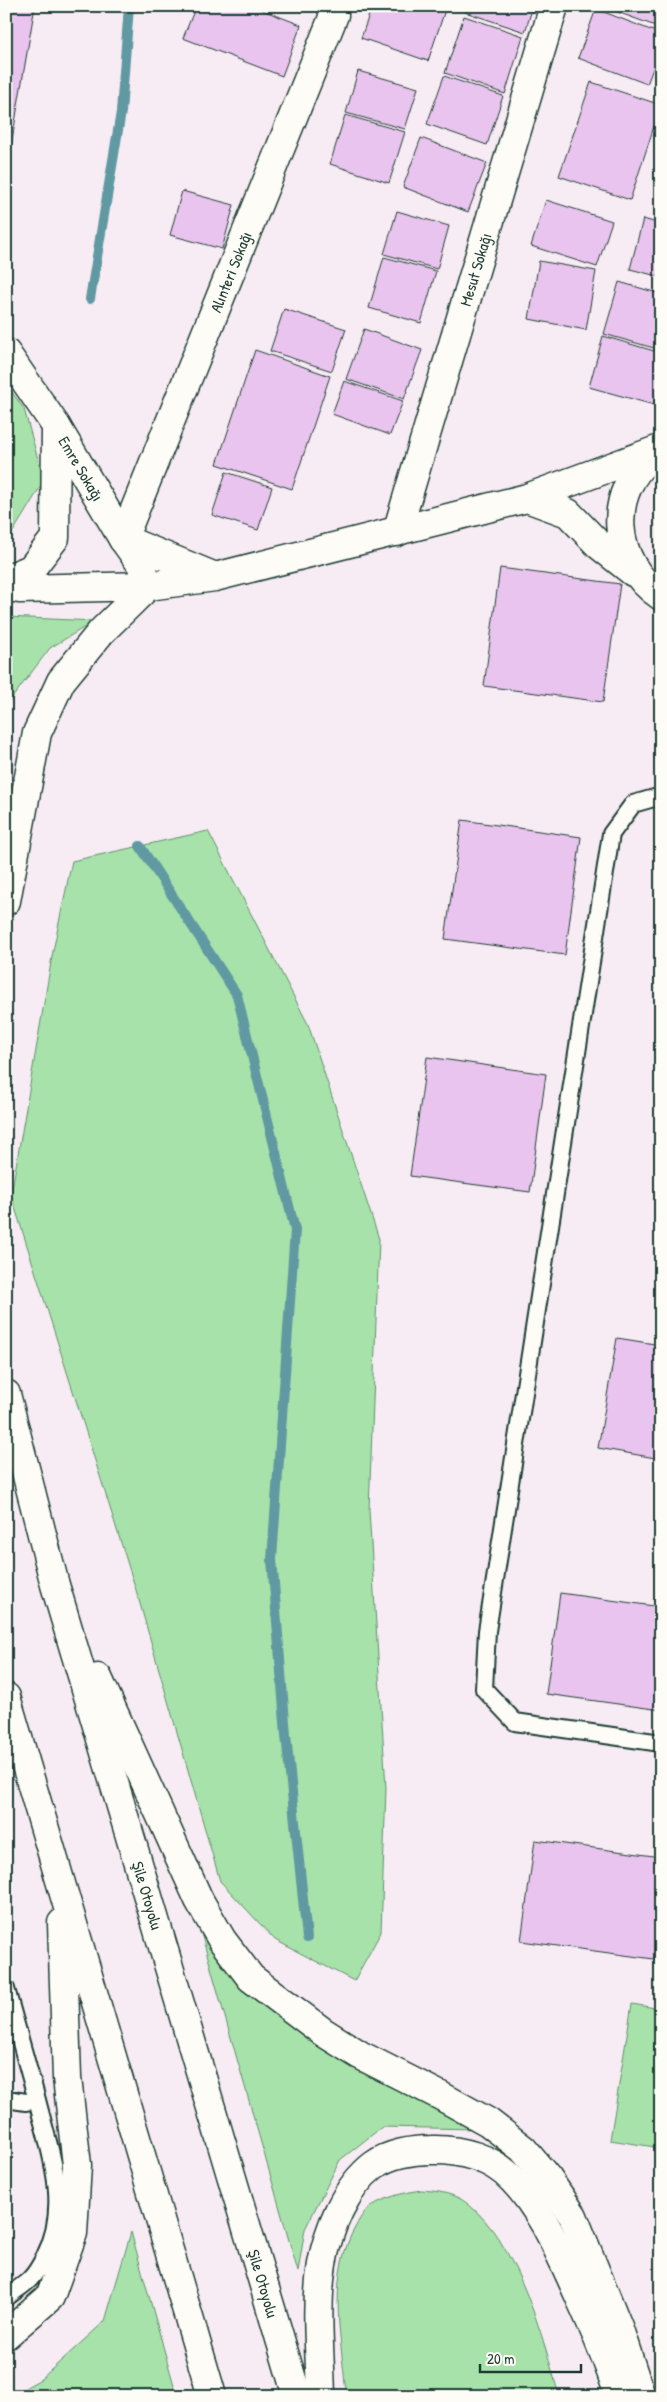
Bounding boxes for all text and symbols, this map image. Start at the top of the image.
street label: Alınteri Sokağı [204,228,257,316]
street label: Mesut Sokağı [454,230,497,309]
street label: Emre Sokağı [54,432,109,505]
street label: Şile Otoyolu [127,1859,168,1933]
street label: Şile Otoyolu [243,2247,284,2321]
scale bar [480,2342,581,2374]
text: 20 m [487,2348,514,2369]

